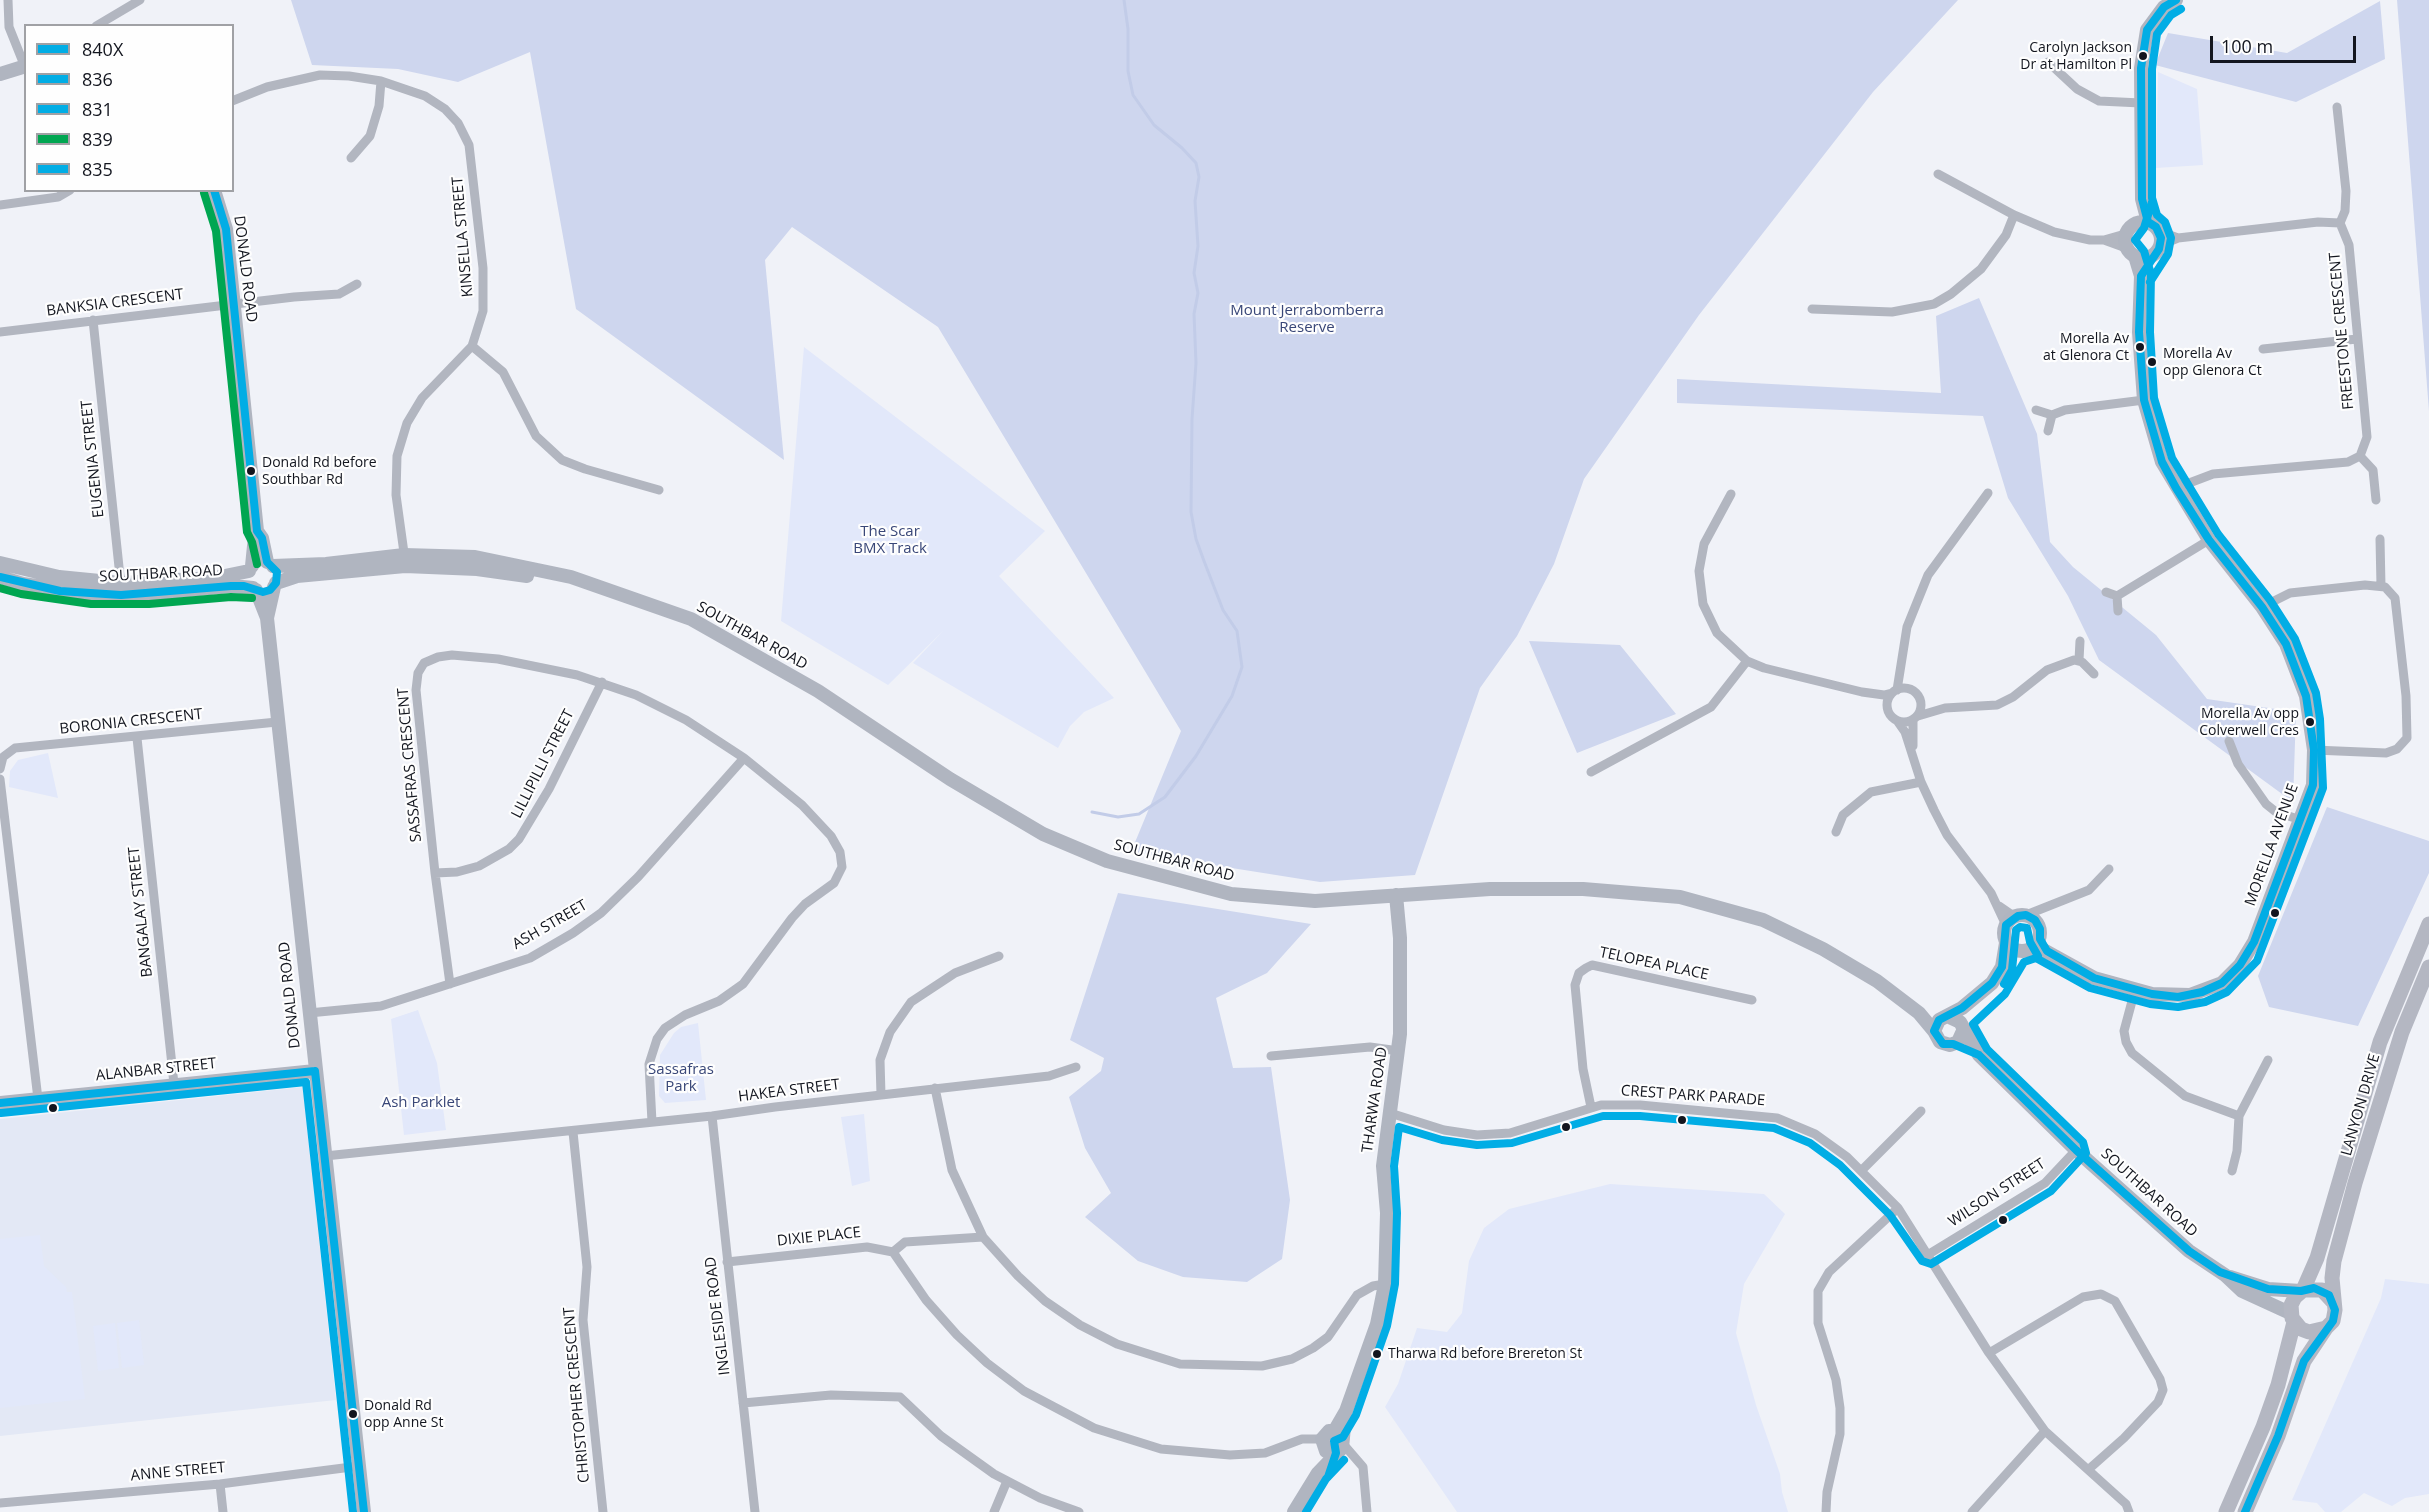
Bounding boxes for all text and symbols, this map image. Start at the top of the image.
legend [24,24,234,192]
scale bar [2213,24,2358,62]
text: 100 m [2221,34,2273,58]
text: 840X [82,37,123,61]
place label: Carolyn Jackson Dr at Hamilton Pl [2020,40,2132,72]
marker: Carolyn Jackson Dr at Hamilton Pl [2137,50,2149,62]
text: 836 [82,67,113,91]
text: 831 [82,97,113,121]
text: 839 [82,127,113,151]
text: 835 [82,157,113,181]
street label: KINSELLA STREET [449,176,477,298]
street label: DONALD ROAD [230,215,260,323]
street label: FREESTONE CRESCENT [2326,252,2358,410]
street label: BANKSIA CRESCENT [45,286,185,320]
park label: Mount Jerrabomberra Reserve [1230,302,1384,337]
place label: Morella Av at Glenora Ct [2043,331,2129,364]
marker: Morella Av at Glenora Ct [2134,341,2146,353]
place label: Morella Av opp Glenora Ct [2163,346,2262,378]
marker: Morella Av opp Glenora Ct [2146,356,2158,368]
street label: EUGENIA STREET [78,399,108,519]
place label: Donald Rd before Southbar Rd [262,455,377,488]
marker: Donald Rd before Southbar Rd [245,465,257,477]
park label: The Scar BMX Track [853,523,927,558]
street label: SOUTHBAR ROAD [99,562,223,586]
street label: SOUTHBAR ROAD [694,598,810,674]
street label: SASSAFRAS CRESCENT [394,687,426,843]
street label: BORONIA CRESCENT [59,706,203,738]
place label: Morella Av opp Colverwell Cres [2199,706,2299,738]
street label: LILLIPILLI STREET [508,707,578,821]
marker: Morella Av opp Colverwell Cres [2304,716,2316,728]
street label: MORELLA AVENUE [2241,781,2303,909]
street label: SOUTHBAR ROAD [1112,836,1236,886]
street label: BANGALAY STREET [125,846,157,978]
street label: ASH STREET [509,896,591,954]
unlabelled marker [2269,907,2281,919]
street label: DONALD ROAD [275,941,305,1049]
street label: TELOPEA PLACE [1598,944,1710,984]
street label: THARWA ROAD [1359,1046,1391,1154]
street label: LANYON DRIVE [2338,1052,2384,1158]
street label: ALANBAR STREET [95,1055,217,1085]
park label: Sassafras Park [648,1061,714,1096]
street label: HAKEA STREET [737,1076,841,1106]
street label: CREST PARK PARADE [1620,1082,1766,1110]
park label: Ash Parklet [382,1094,460,1112]
unlabelled marker [47,1102,59,1114]
unlabelled marker [1676,1114,1688,1126]
unlabelled marker [1560,1121,1572,1133]
street label: SOUTHBAR ROAD [2097,1145,2201,1241]
street label: WILSON STREET [1945,1155,2049,1231]
unlabelled marker [1997,1214,2009,1226]
street label: DIXIE PLACE [776,1224,862,1250]
street label: INGLESIDE ROAD [702,1256,734,1376]
street label: CHRISTOPHER CRESCENT [560,1306,594,1484]
place label: Tharwa Rd before Brereton St [1388,1346,1582,1362]
marker: Tharwa Rd before Brereton St [1371,1348,1383,1360]
place label: Donald Rd opp Anne St [364,1398,443,1430]
marker: Donald Rd opp Anne St [347,1408,359,1420]
street label: ANNE STREET [130,1459,226,1485]

